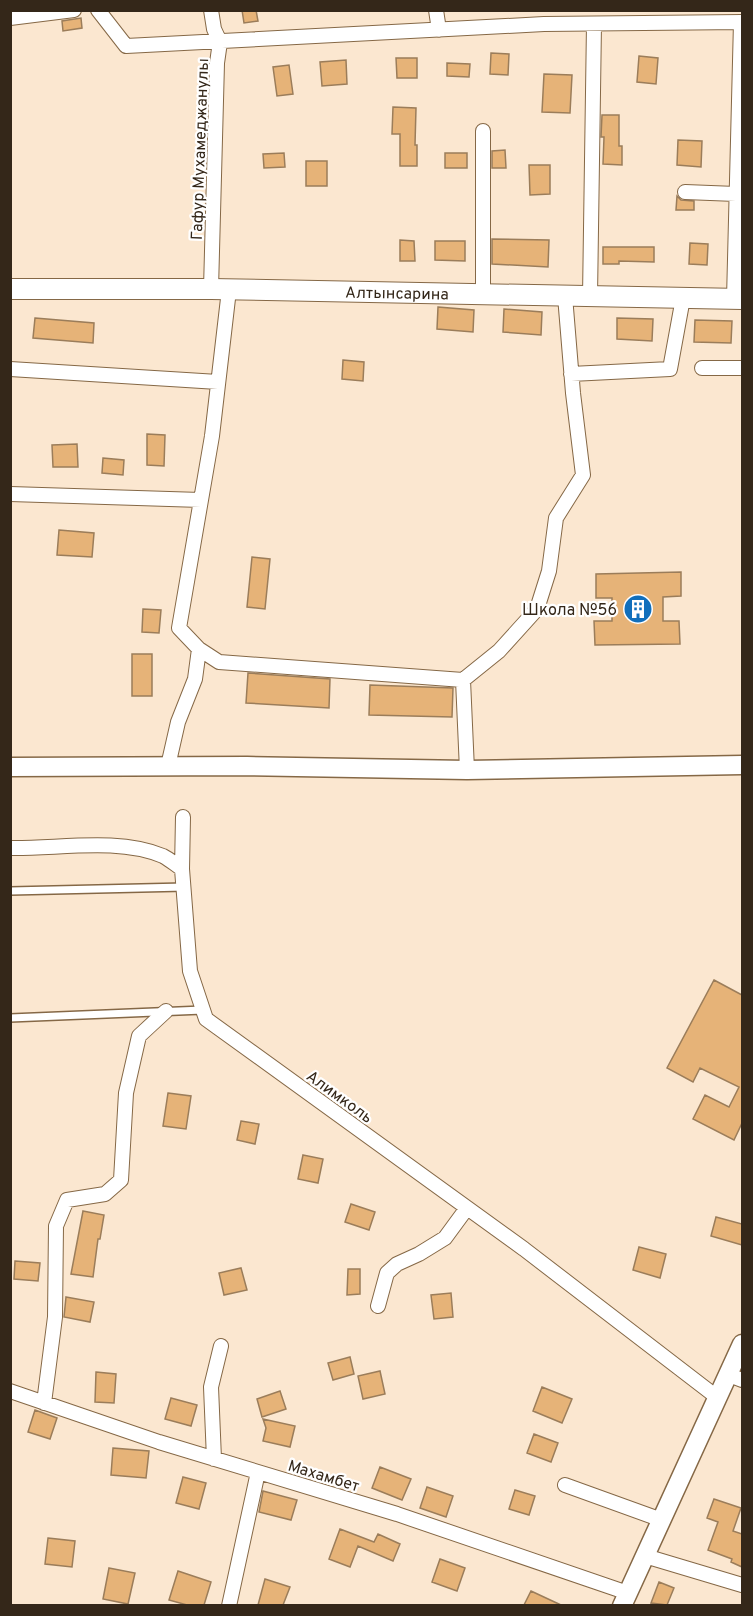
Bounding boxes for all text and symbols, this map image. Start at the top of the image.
street label: Гафур Мухамеджанулы [188,58,214,240]
street label: Алтынсарина [345,284,449,305]
building icon: Школа №56 [622,593,654,625]
place label: Школа №56 [522,601,617,621]
street label: Алимколь [302,1067,376,1128]
street label: Махамбет [285,1457,362,1497]

